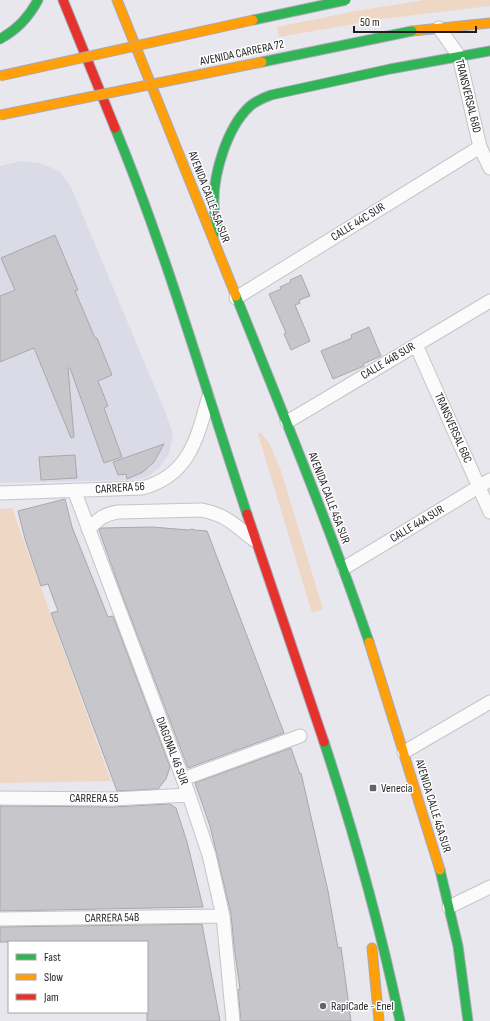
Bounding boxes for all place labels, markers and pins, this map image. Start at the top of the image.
place label: Venecia [381,781,413,796]
marker: Venecia [368,783,378,793]
place label: RapiCade - Enel [331,999,394,1014]
marker: RapiCade - Enel [318,1001,328,1011]

